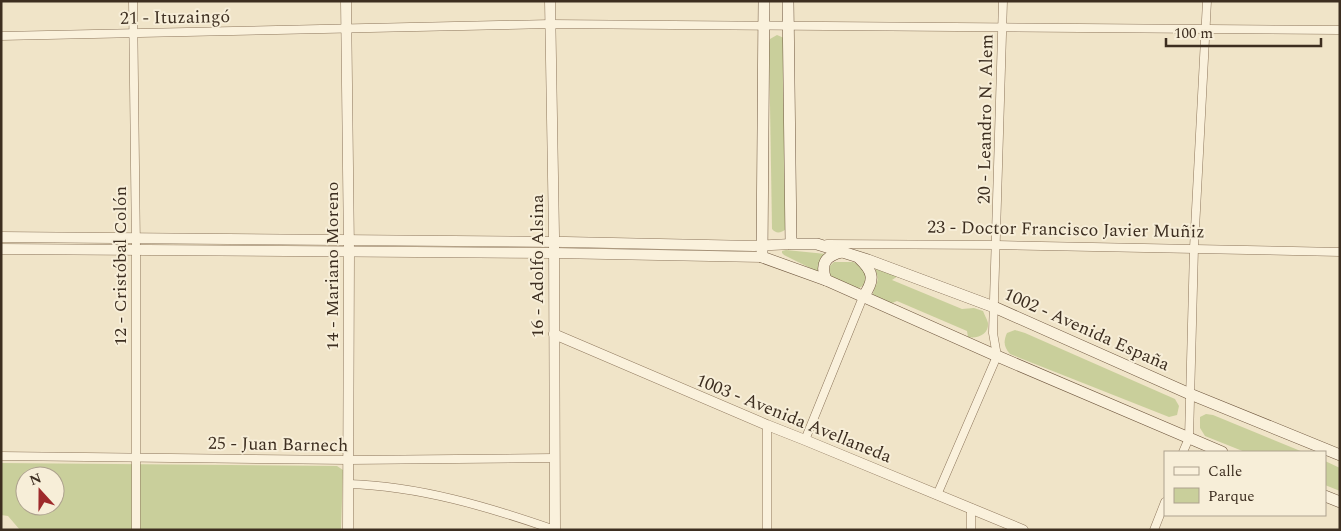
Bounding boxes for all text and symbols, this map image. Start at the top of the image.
street label: 21 - Ituzaingó [120,3,230,32]
scale bar [1166,15,1321,47]
text: 100 m [1174,22,1213,45]
street label: 20 - Leandro N. Alem [971,34,1000,204]
street label: 14 - Mariano Moreno [319,181,346,351]
street label: 12 - Cristóbal Colón [107,186,134,346]
street label: 16 - Adolfo Alsina [524,194,551,338]
street label: 23 - Doctor Francisco Javier Muñiz [927,214,1205,245]
street label: 1002 - Avenida España [1000,281,1174,378]
street label: 1003 - Avenida Avellaneda [692,367,896,470]
street label: 25 - Juan Barnech [207,430,348,459]
legend [1164,451,1326,516]
text: Calle [1208,460,1242,483]
north arrow [15,466,65,516]
text: N [26,467,45,491]
text: Parque [1208,485,1255,508]

